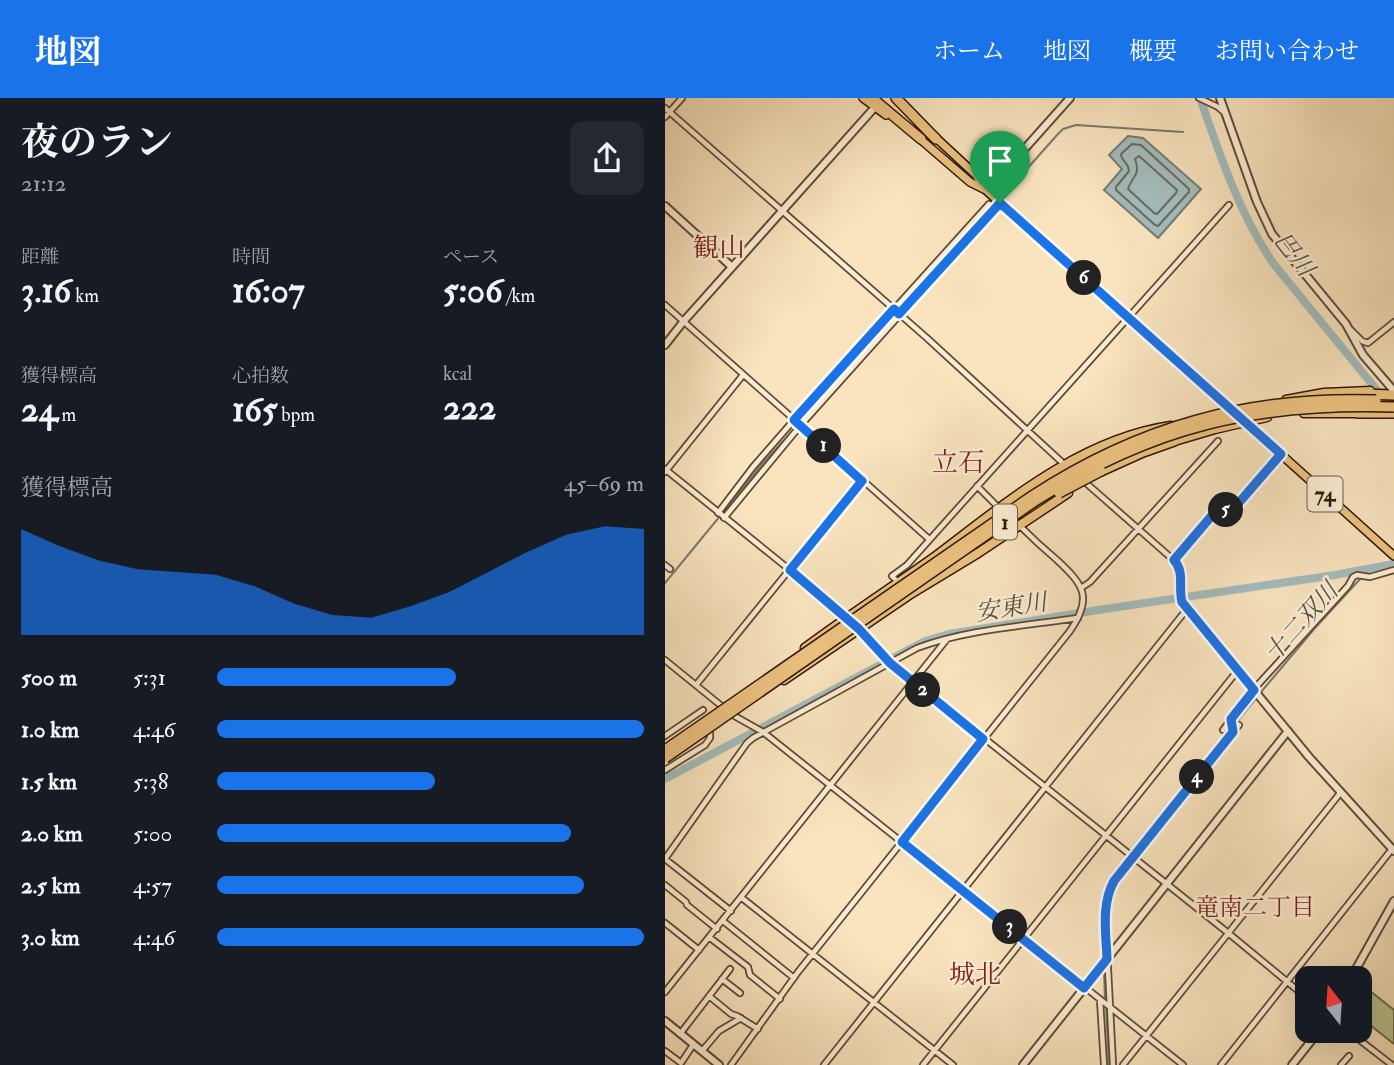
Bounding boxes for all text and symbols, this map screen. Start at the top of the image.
text: 地図 [35,32,101,73]
text: ホーム [933,36,1005,67]
text: 地図 [1043,36,1091,67]
text: 概要 [1129,36,1177,67]
text: お問い合わせ [1215,36,1359,67]
text: 夜のラン [21,119,173,167]
button: share [570,121,644,195]
pin [970,131,1030,203]
icon: arrive [981,142,1019,180]
text: 21:12 [21,169,66,198]
water label: 巴川 [1267,226,1322,285]
district label: 観山 [693,232,745,264]
text: 距離 [21,245,59,269]
text: 時間 [232,245,270,269]
text: ペース [443,245,499,269]
pin: 6 [1067,260,1101,296]
text: 6 [1079,265,1088,289]
text: 3.16 [21,269,71,313]
text: 16:07 [232,269,305,313]
text: 5:06 [443,269,503,313]
text: km [71,284,99,308]
text: /km [503,284,535,308]
text: kcal [443,362,472,386]
text: 獲得標高 [21,364,97,388]
text: 心拍数 [232,364,289,388]
text: 222 [443,386,496,430]
text: 24 [21,388,58,432]
text: 165 [232,388,277,432]
text: m [58,403,76,427]
text: bpm [277,403,315,427]
pin: 1 [807,428,841,464]
text: 1 [820,433,827,457]
district label: 立石 [932,447,984,479]
text: 45–69 m [564,469,644,498]
text: 獲得標高 [21,473,113,502]
road number: 74 [1307,476,1343,512]
pin: 5 [1209,492,1243,528]
text: 5 [1221,497,1230,521]
road number: 1 [993,504,1017,540]
water label: 十二双川 [1258,574,1347,668]
water label: 安東川 [973,586,1052,628]
text: 500 m [21,663,77,692]
text: 5:31 [133,663,166,692]
pin: 2 [905,672,941,708]
text: 2 [918,677,927,701]
text: 1.0 km [21,715,79,744]
text: 4:46 [133,715,175,744]
pin: 4 [1179,760,1215,794]
text: 4 [1191,764,1202,788]
text: 1.5 km [21,767,77,796]
text: 5:38 [133,767,168,796]
text: 2.0 km [21,819,83,848]
text: 5:00 [133,819,172,848]
text: 2.5 km [21,871,81,900]
text: 4:57 [133,871,172,900]
district label: 竜南二丁目 [1195,892,1315,923]
pin: 3 [993,910,1027,944]
text: 3 [1006,914,1013,938]
text: 3.0 km [21,923,80,952]
text: 4:46 [133,923,175,952]
district label: 城北 [949,959,1001,991]
north arrow [1295,966,1372,1043]
map controls [1295,966,1372,1043]

